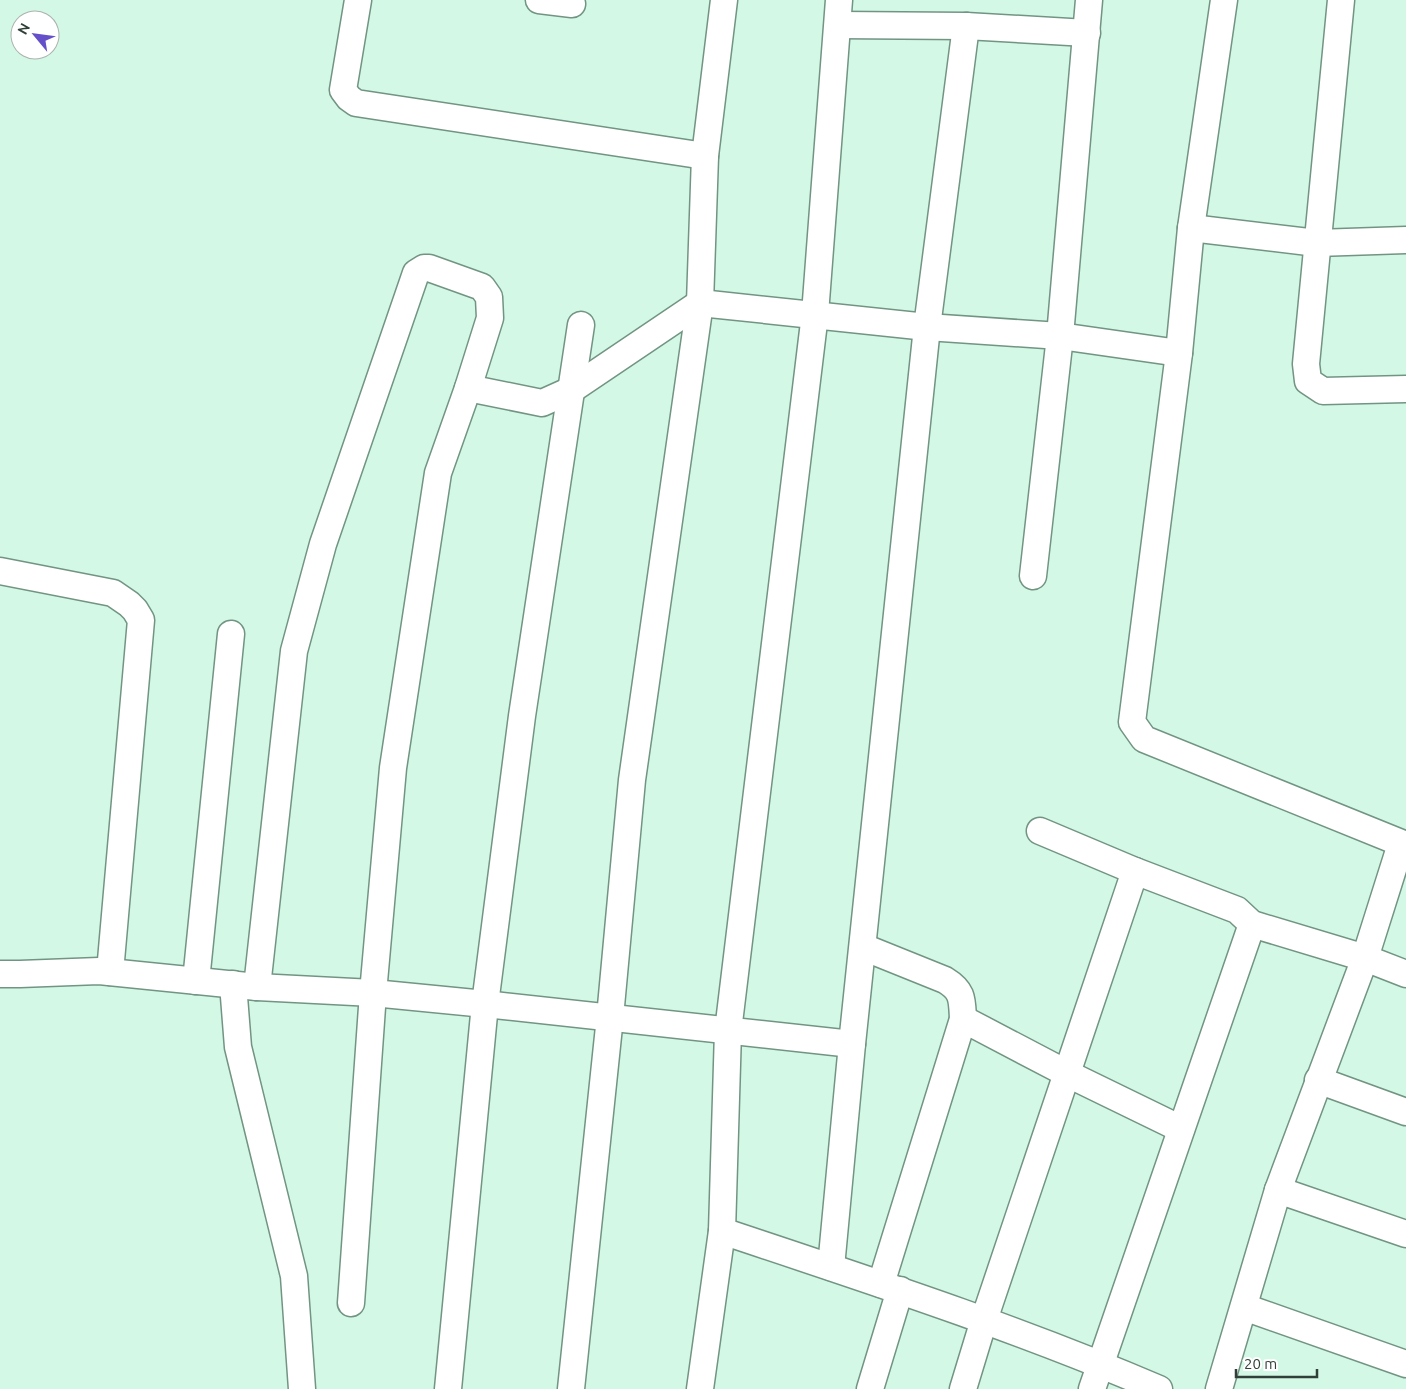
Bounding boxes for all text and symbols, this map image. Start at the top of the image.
north arrow [10,10,60,60]
text: N [14,20,33,37]
scale bar [1236,1346,1317,1378]
text: 20 m [1244,1355,1277,1372]

